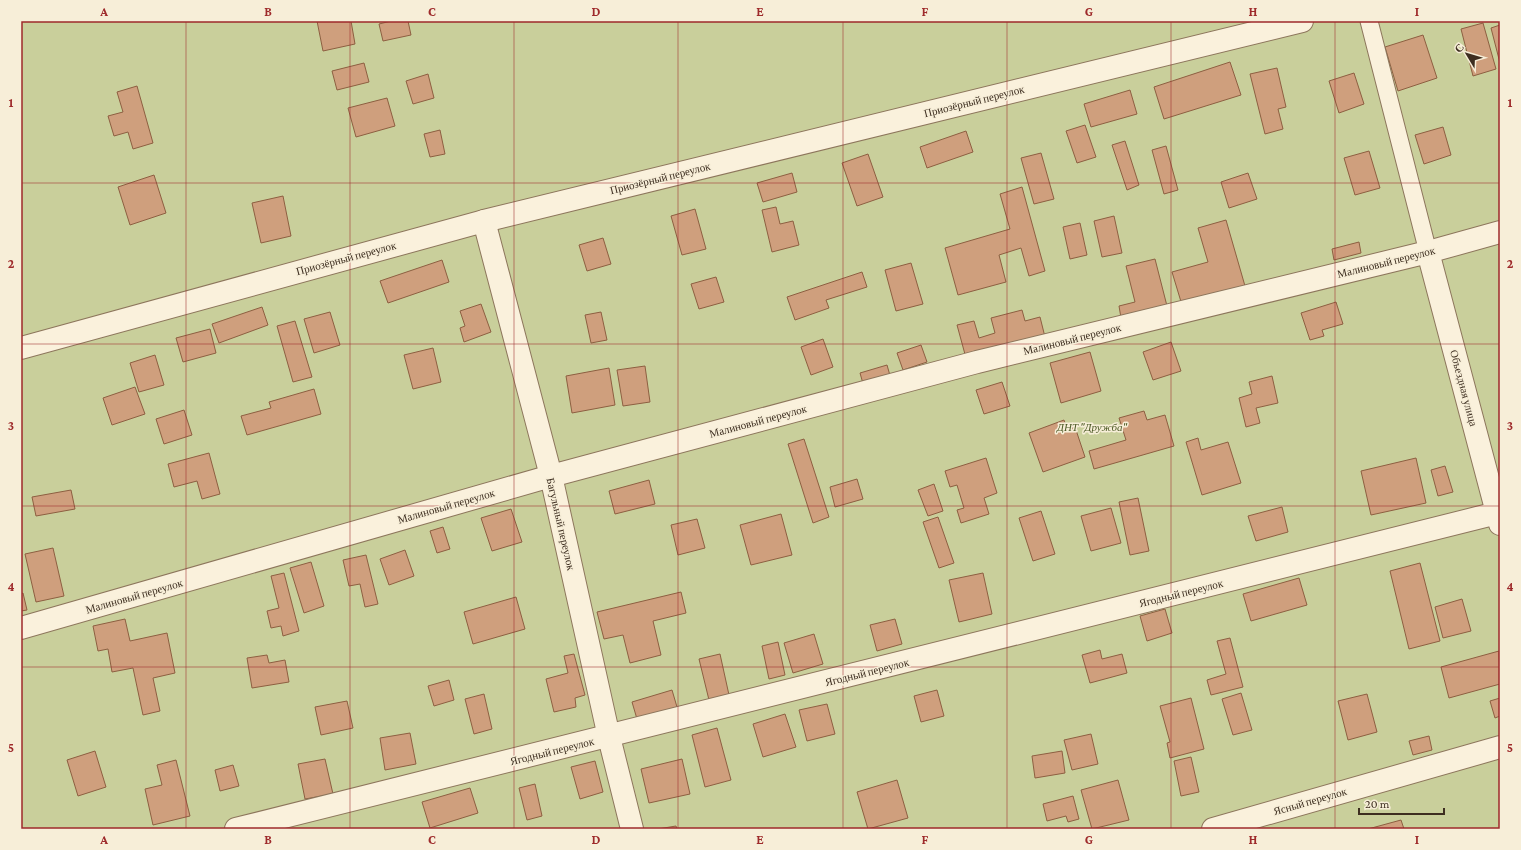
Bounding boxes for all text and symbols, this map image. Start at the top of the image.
text: A [99,4,108,19]
text: B [264,4,272,19]
text: C [428,4,436,19]
text: D [592,4,601,19]
text: E [756,4,764,19]
text: F [922,4,929,19]
text: G [1085,4,1093,19]
text: H [1249,4,1258,19]
text: I [1415,4,1419,19]
north arrow [1447,34,1487,74]
text: С [1452,41,1466,55]
street label: Приозёрный переулок [923,83,1026,119]
text: 1 [9,95,14,110]
text: 1 [1508,95,1513,110]
street label: Приозёрный переулок [609,160,712,196]
street label: Приозёрный переулок [295,239,398,277]
street label: Малиновый переулок [1336,244,1437,280]
text: 2 [8,256,15,271]
text: 2 [1507,256,1514,271]
street label: Малиновый переулок [1022,321,1123,357]
street label: Объездная улица [1448,348,1480,428]
street label: Малиновый переулок [708,402,809,440]
text: 3 [8,418,14,433]
text: 3 [1507,418,1513,433]
park label: ДНТ "Дружба" [1056,421,1128,433]
street label: Багульный переулок [545,477,578,572]
street label: Малиновый переулок [396,486,496,526]
street label: Малиновый переулок [84,576,184,616]
street label: Ягодный переулок [1138,577,1225,609]
text: 4 [7,579,15,594]
text: 4 [1506,579,1514,594]
street label: Ягодный переулок [824,656,911,688]
street label: Ягодный переулок [509,735,596,767]
text: 5 [8,740,14,755]
text: 5 [1507,740,1513,755]
street label: Ясный переулок [1272,785,1349,817]
scale bar [1359,790,1444,816]
text: 20 m [1365,797,1390,811]
text: A [99,832,108,847]
text: B [264,832,272,847]
text: C [428,832,436,847]
text: D [592,832,601,847]
text: E [756,832,764,847]
text: F [922,832,929,847]
text: G [1085,832,1093,847]
text: H [1249,832,1258,847]
text: I [1415,832,1419,847]

